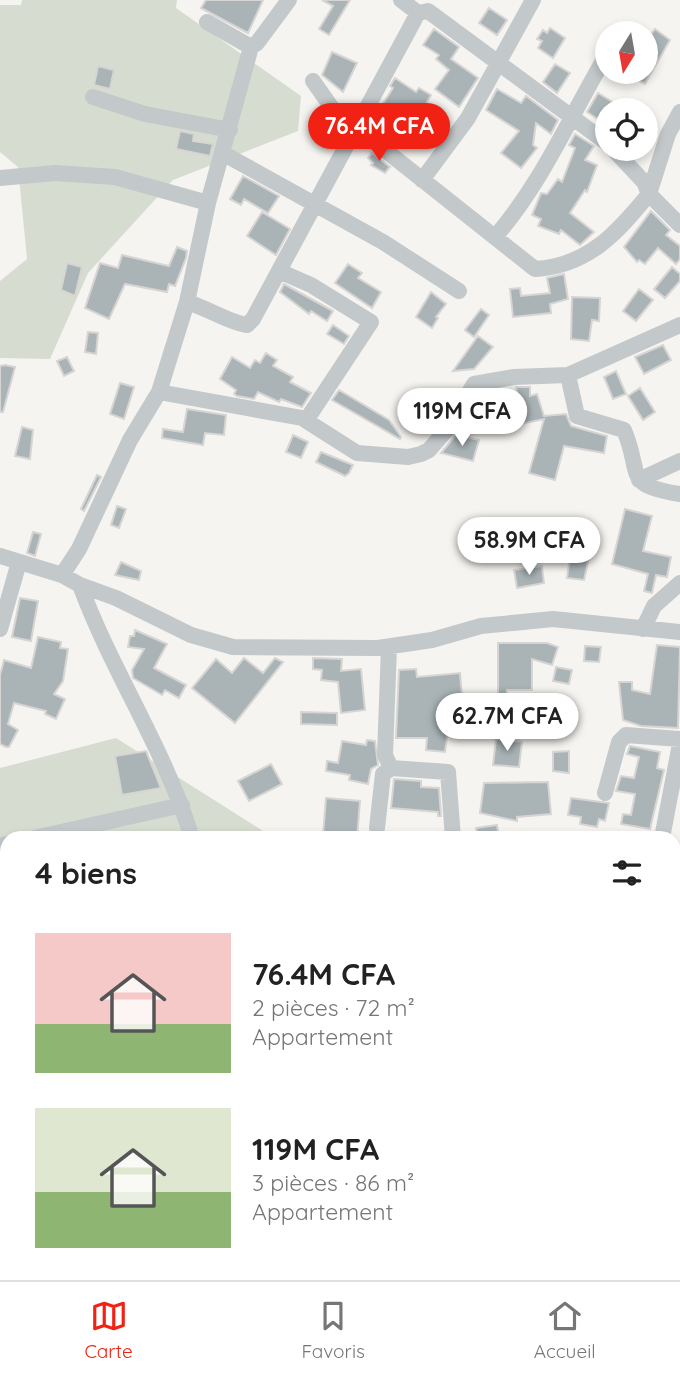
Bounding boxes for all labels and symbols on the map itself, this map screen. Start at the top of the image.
north arrow [595,21,658,84]
pin: 76.4M CFA [299,104,459,163]
pin: 119M CFA [390,388,534,448]
pin: 58.9M CFA [449,518,609,577]
pin: 62.7M CFA [427,694,587,753]

